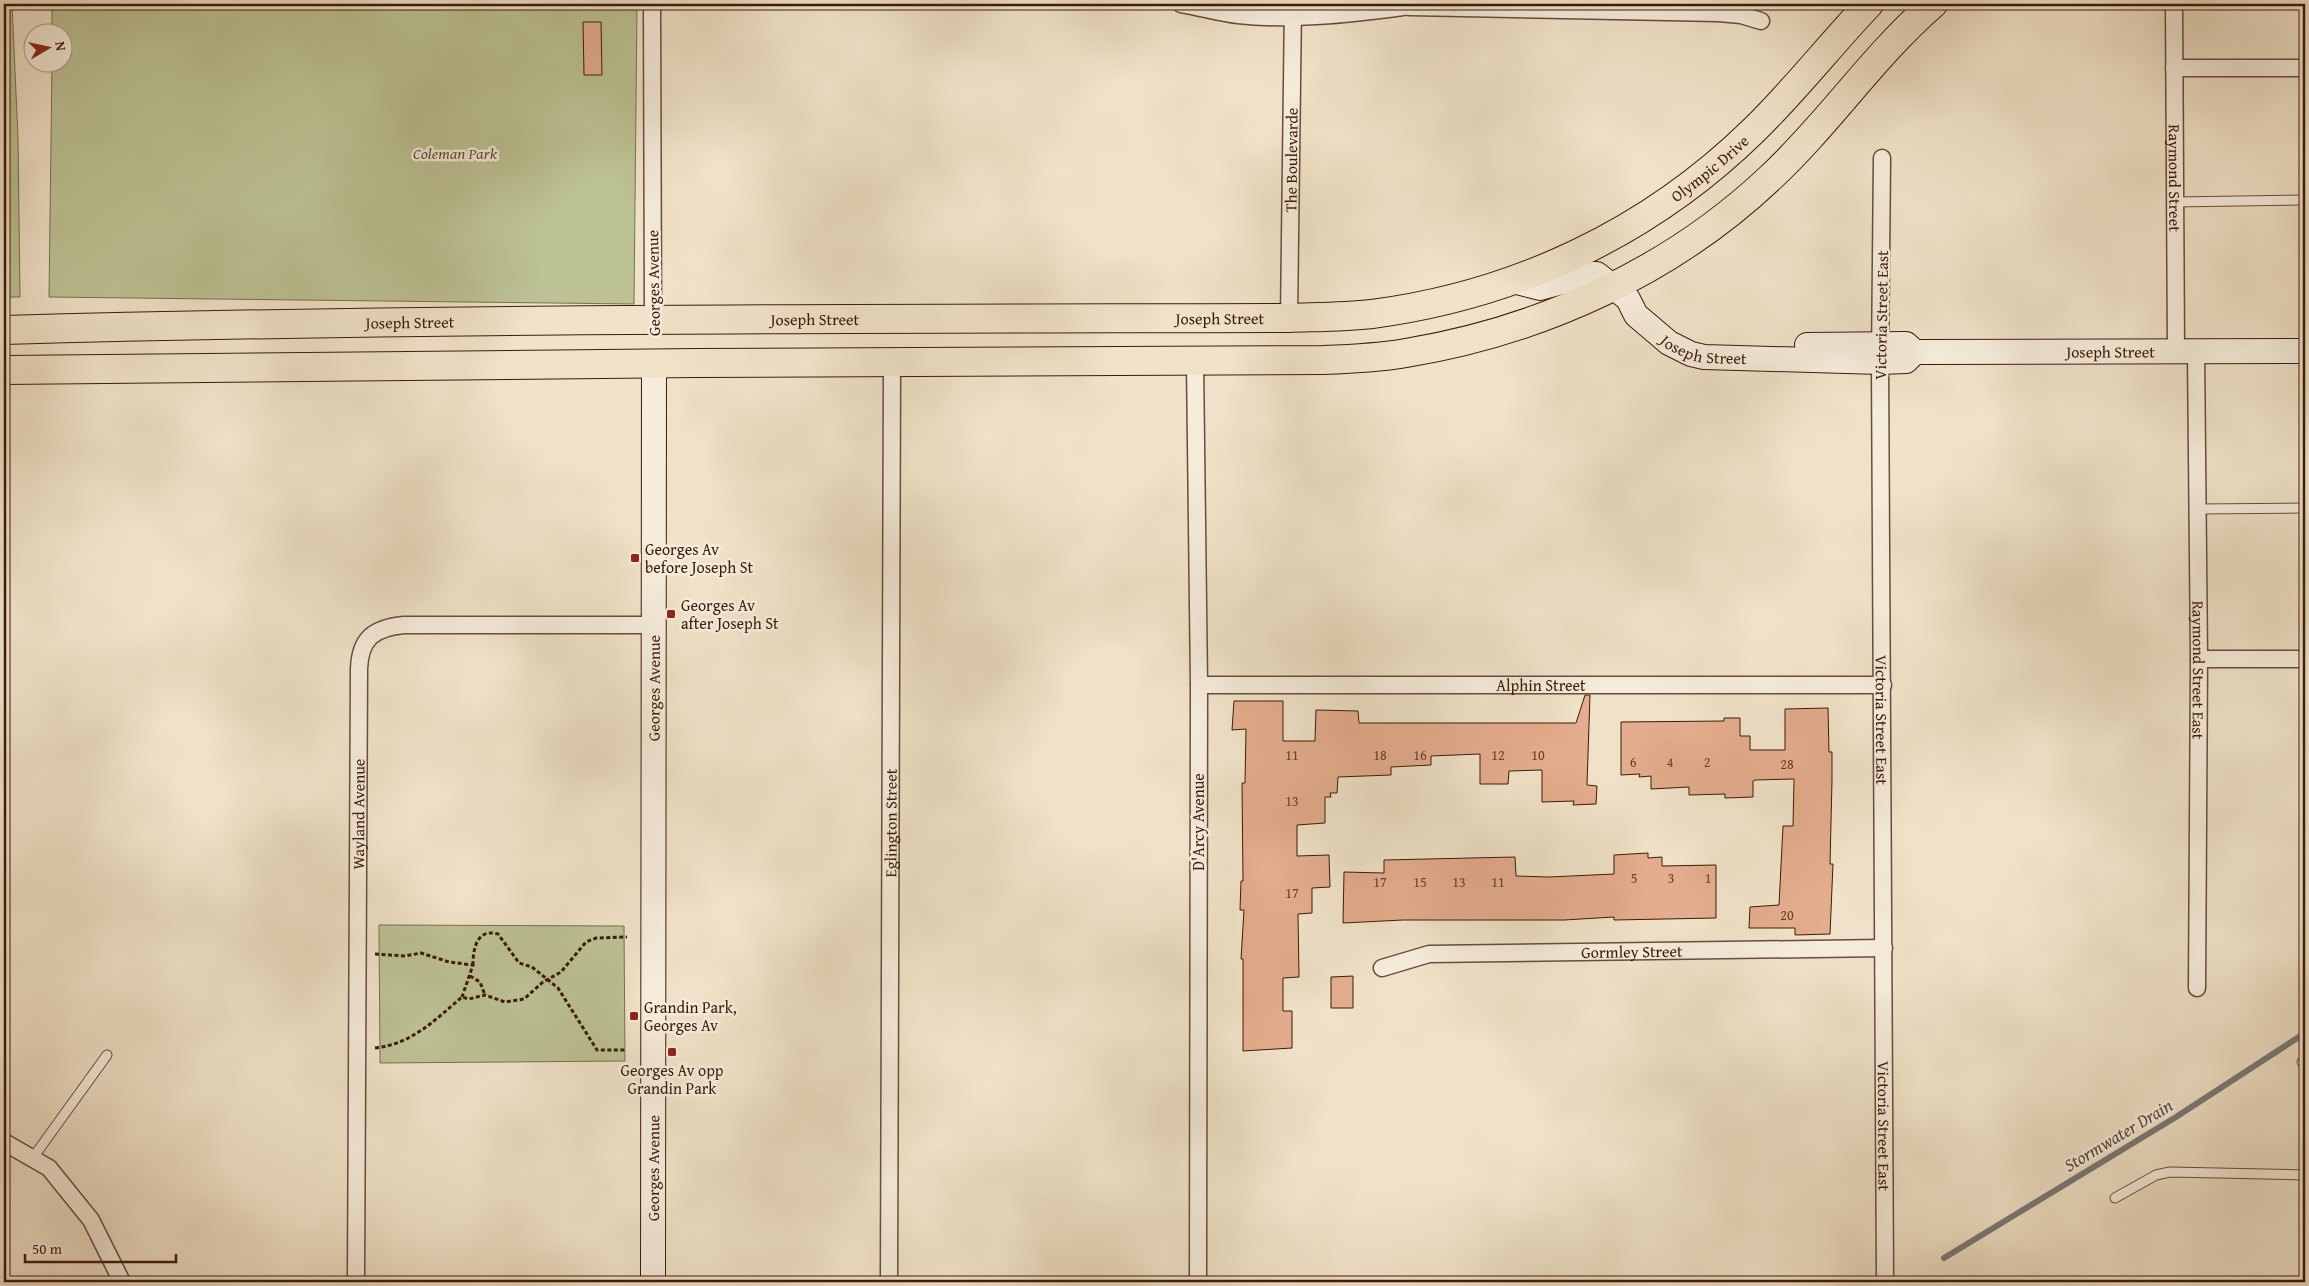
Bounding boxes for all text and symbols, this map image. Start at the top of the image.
north arrow [22,22,72,72]
text: N [50,40,72,53]
street label: The Boulevarde [1278,108,1304,212]
street label: Raymond Street [2163,124,2187,232]
street label: Olympic Drive [1666,129,1754,208]
park label: Coleman Park [413,141,498,165]
street label: Georges Avenue [640,230,666,336]
street label: Victoria Street East [1868,250,1894,380]
street label: Joseph Street [1173,306,1265,330]
street label: Joseph Street [768,307,860,331]
street label: Joseph Street [363,310,455,335]
street label: Joseph Street [1654,327,1747,370]
street label: Joseph Street [2064,339,2155,364]
place label: Georges Av before Joseph St [645,537,753,579]
marker: Georges Av before Joseph St [629,552,641,564]
place label: Georges Av after Joseph St [681,593,779,635]
street label: Raymond Street East [2186,600,2211,740]
marker: Georges Av after Joseph St [665,608,677,620]
street label: Georges Avenue [642,635,666,741]
street label: Victoria Street East [1870,655,1894,785]
street label: Alphin Street [1496,673,1586,697]
house number: 11 [1285,745,1299,765]
house number: 18 [1373,745,1387,765]
house number: 16 [1413,745,1427,765]
house number: 12 [1491,745,1505,765]
house number: 10 [1531,745,1545,765]
house number: 6 [1630,752,1637,772]
house number: 4 [1667,752,1674,772]
house number: 2 [1704,752,1710,772]
house number: 28 [1780,754,1794,774]
street label: Wayland Avenue [346,759,371,869]
street label: Eglington Street [878,768,903,877]
street label: D'Arcy Avenue [1186,773,1210,871]
house number: 13 [1285,791,1299,811]
house number: 5 [1631,868,1637,888]
house number: 3 [1668,868,1674,888]
house number: 1 [1705,868,1711,888]
house number: 17 [1373,872,1387,892]
house number: 15 [1413,872,1427,892]
house number: 13 [1452,872,1466,892]
house number: 11 [1491,872,1505,892]
house number: 17 [1285,883,1299,903]
house number: 20 [1780,905,1794,925]
street label: Gormley Street [1581,939,1683,964]
place label: Grandin Park, Georges Av [644,995,737,1037]
marker: Grandin Park, Georges Av [628,1010,640,1022]
marker: Georges Av opp Grandin Park [666,1046,678,1058]
place label: Georges Av opp Grandin Park [621,1058,724,1100]
street label: Victoria Street East [1872,1061,1897,1191]
water label: Stormwater Drain [2058,1092,2178,1178]
street label: Georges Avenue [641,1115,665,1221]
scale bar [25,1231,176,1263]
text: 50 m [32,1238,63,1259]

